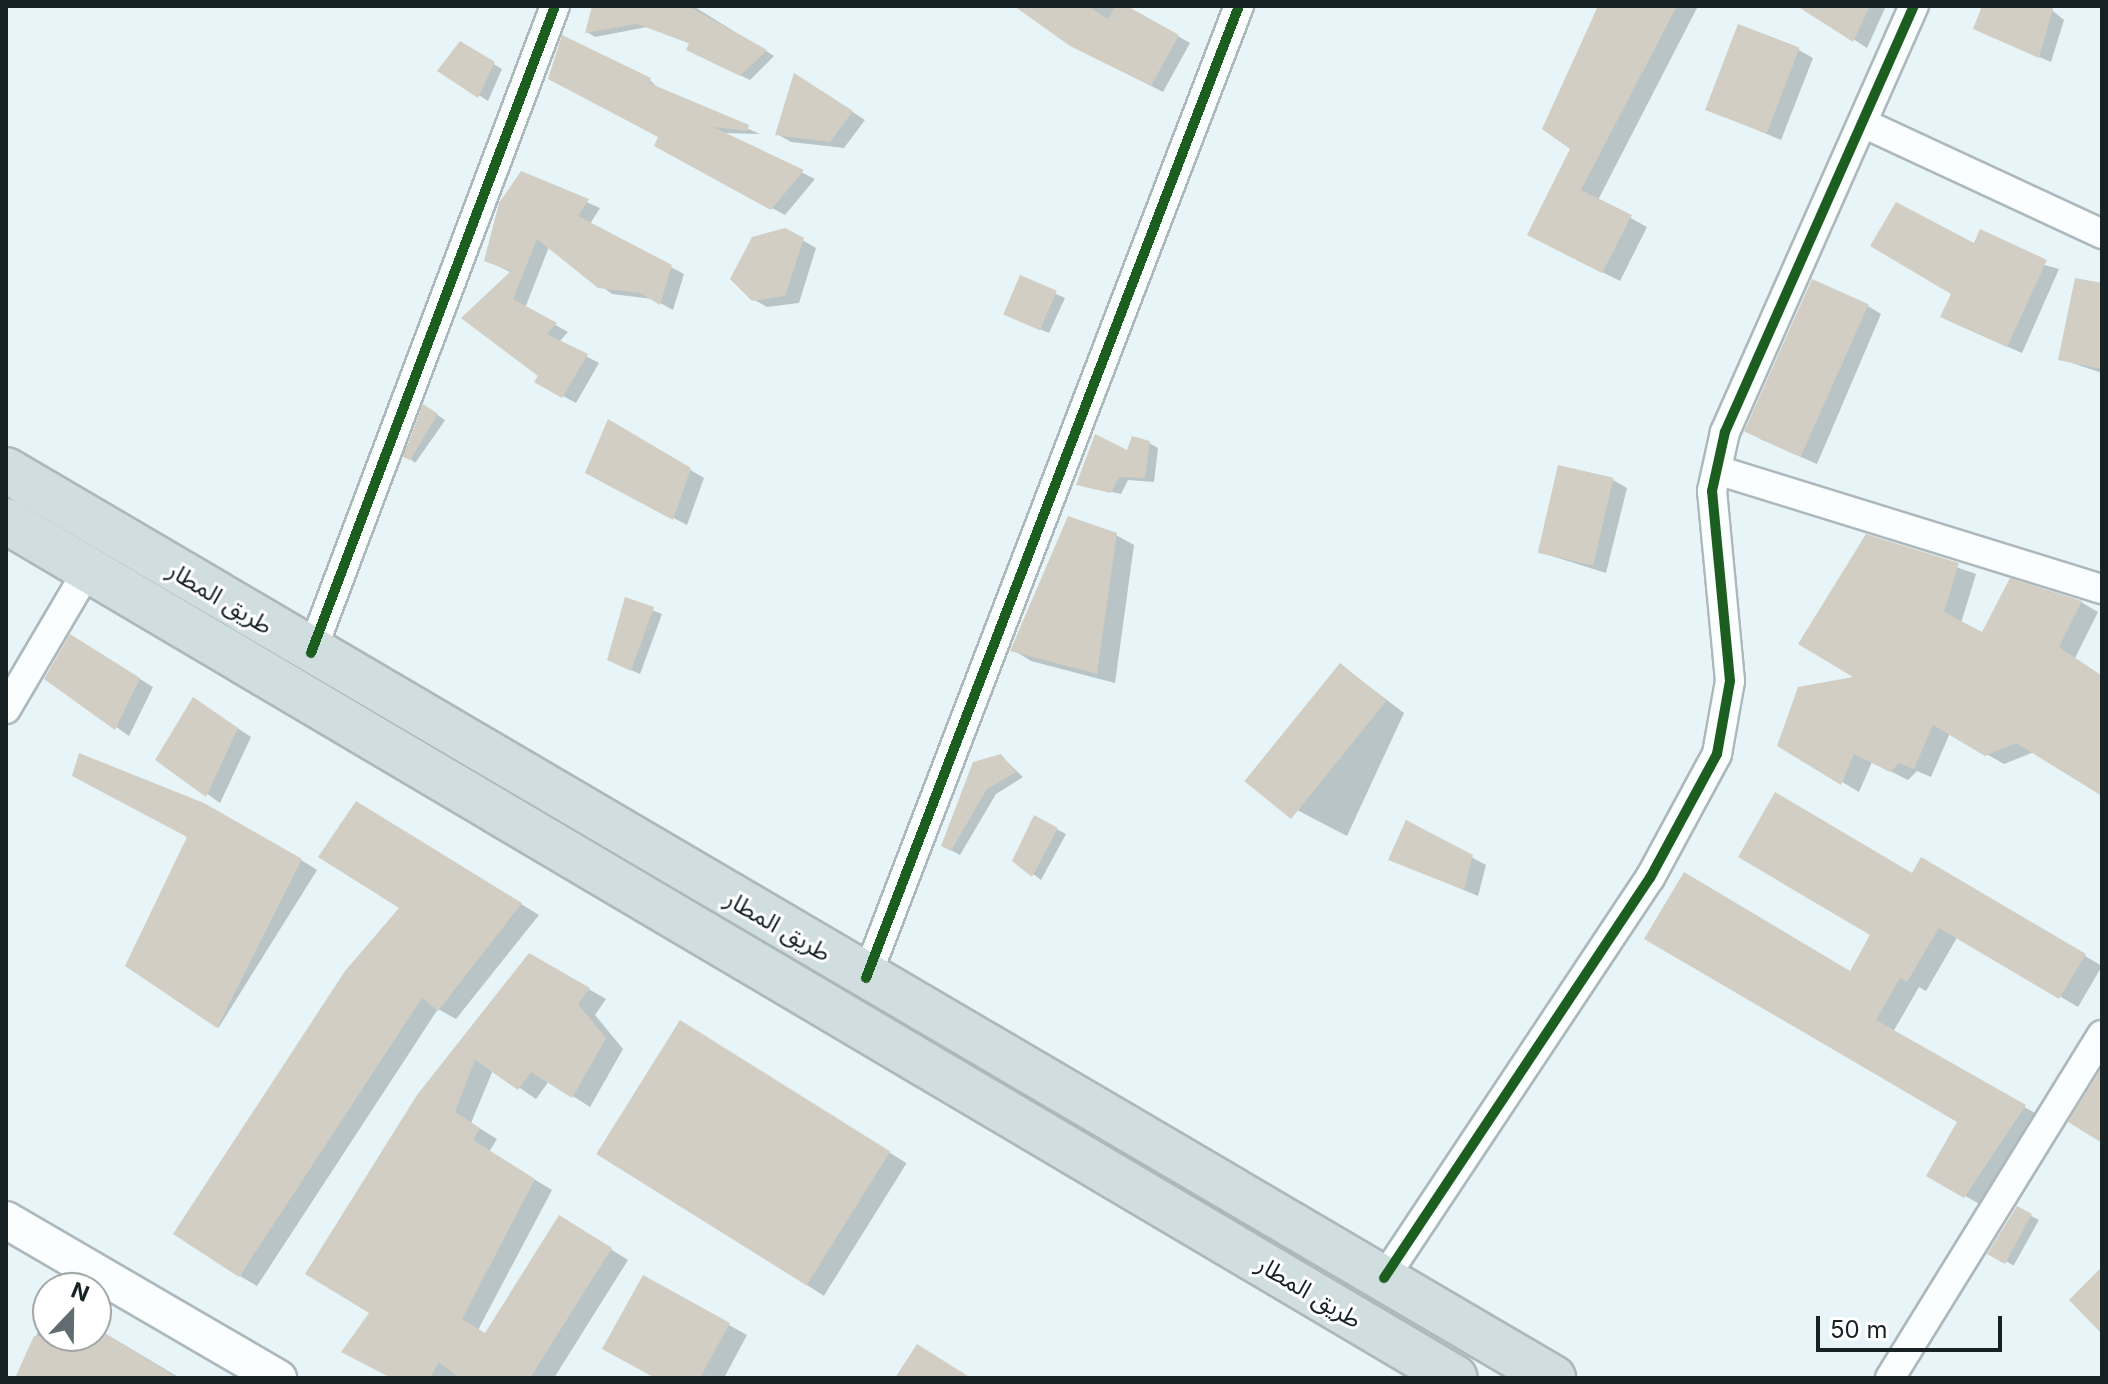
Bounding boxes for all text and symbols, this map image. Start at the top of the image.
street label: طريق المطار [162,556,278,640]
street label: طريق المطار [720,884,836,968]
street label: طريق المطار [1251,1250,1367,1334]
north arrow [32,1272,112,1352]
text: N [68,1276,93,1307]
scale bar [1820,1300,2006,1350]
text: 50 m [1830,1315,1888,1344]

